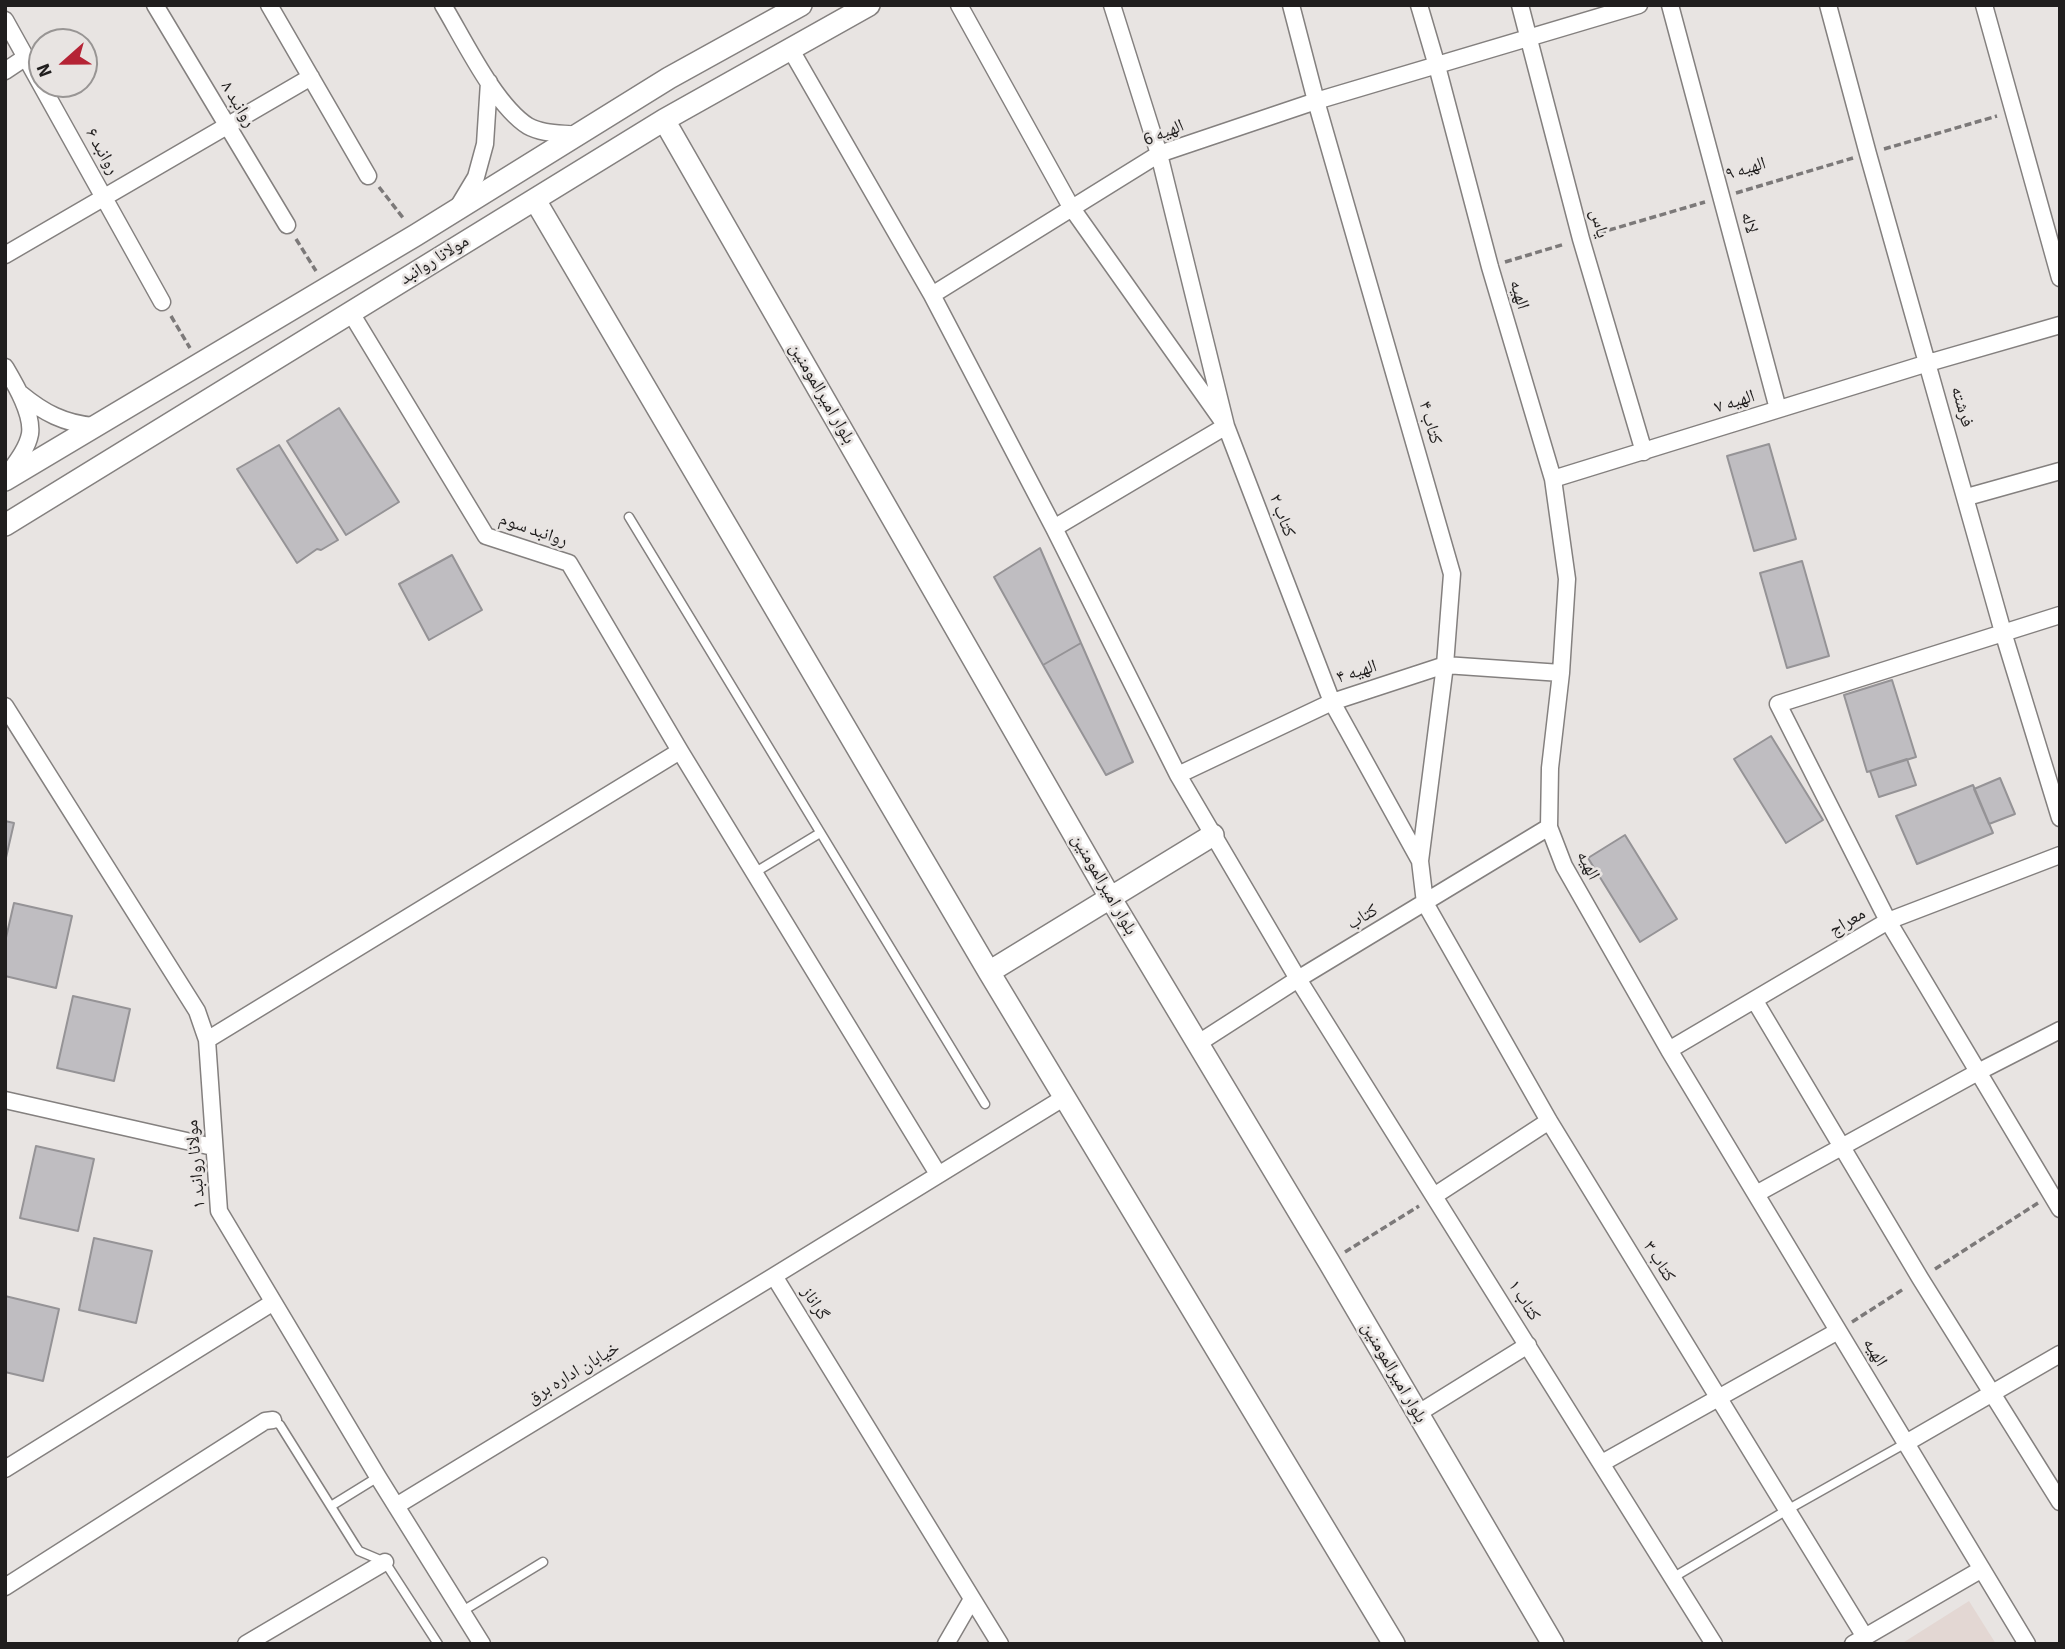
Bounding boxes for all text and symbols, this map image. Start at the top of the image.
north arrow [28,28,98,98]
text: N [30,59,60,81]
street label: روانبد ۸ [215,78,259,132]
street label: الهیه 6 [1140,116,1188,152]
street label: روانبد ۶ [79,125,123,179]
street label: الهیه ۹ [1723,154,1769,186]
street label: یاس [1584,207,1612,241]
street label: لاله [1735,210,1761,236]
street label: مولانا روانبد [396,231,474,291]
street label: الهیه [1503,278,1533,312]
street label: بلوار امیرالمومنین [783,340,859,448]
street label: فرشته [1945,384,1977,430]
street label: الهیه ۷ [1712,386,1758,420]
street label: کتاب ۴ [1413,399,1445,447]
street label: کتاب ۲ [1263,492,1299,540]
street label: روانبد سوم [496,509,570,553]
street label: الهیه ۴ [1334,656,1380,690]
street label: بلوار امیرالمومنین [1065,831,1141,939]
street label: الهیه [1571,848,1603,884]
street label: کتاب [1344,900,1382,936]
street label: معراج [1826,904,1870,942]
street label: مولانا روانبد ۱ [182,1119,212,1209]
street label: کتاب ۳ [1637,1238,1679,1286]
street label: کتاب ۱ [1502,1277,1544,1325]
street label: گراناز [795,1283,833,1325]
street label: بلوار امیرالمومنین [1355,1319,1431,1427]
street label: الهیه [1857,1335,1891,1371]
street label: خیابان اداره برق [524,1338,624,1410]

